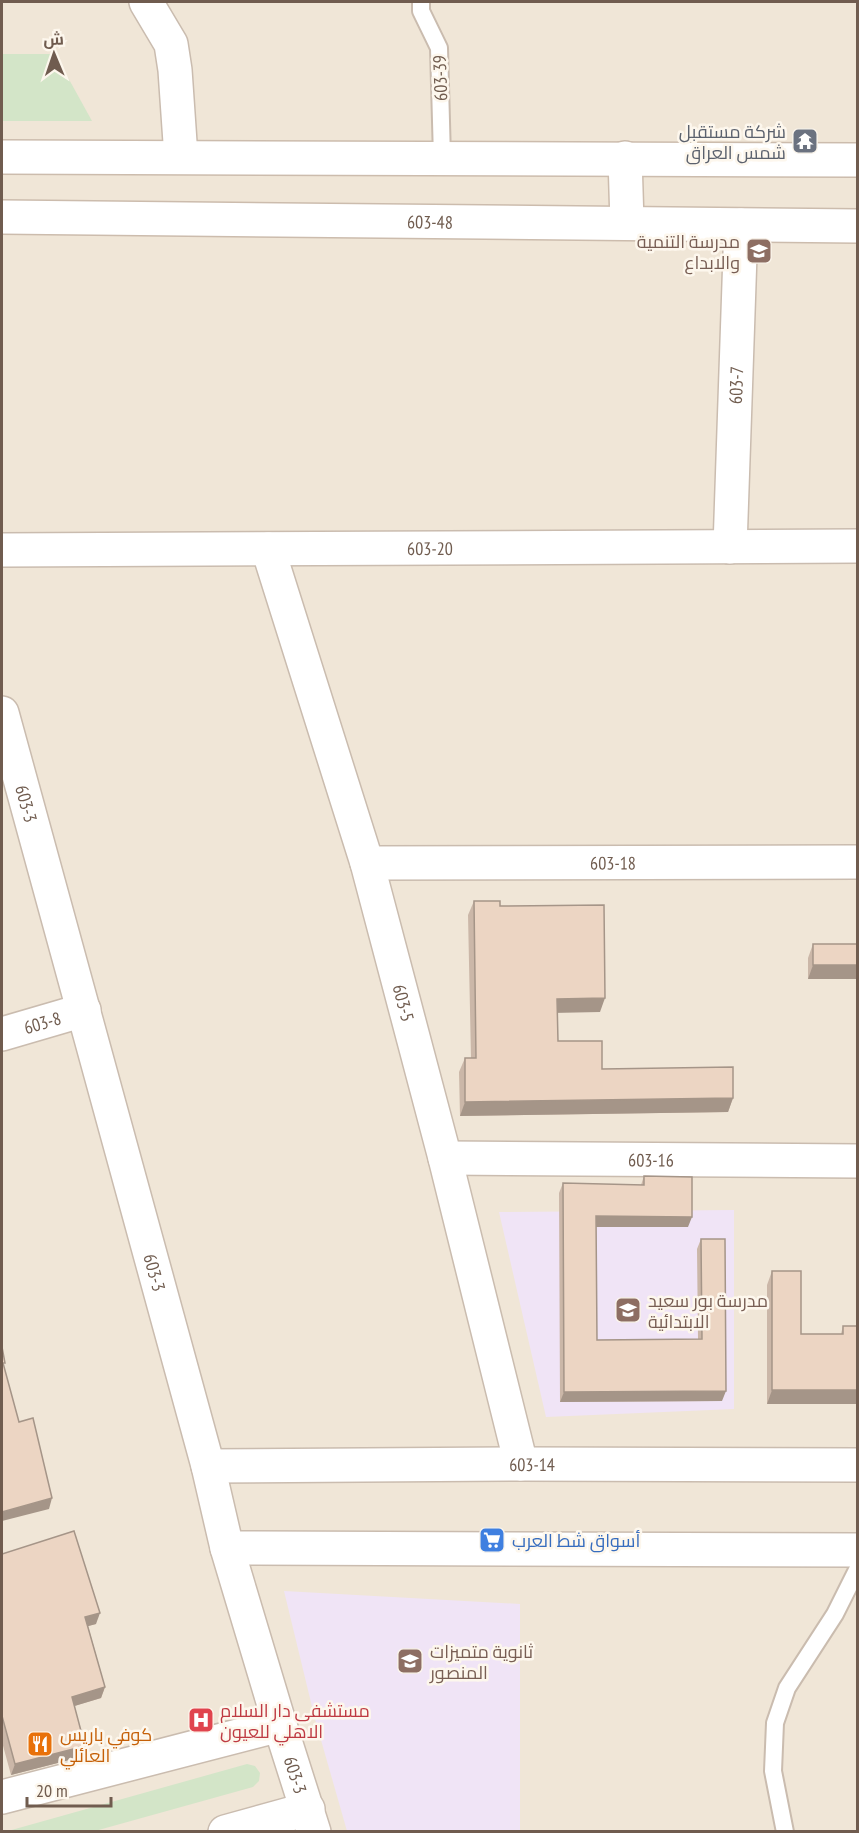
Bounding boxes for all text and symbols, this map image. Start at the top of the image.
north arrow [24,24,84,84]
text: ش [43,29,64,49]
street label: 603-39 [428,55,452,101]
place label: شركة مستقبل شمس العراق [679,120,786,165]
temple icon: شركة مستقبل شمس العراق [790,126,820,156]
street label: 603-48 [407,210,453,233]
place label: مدرسة التنمية والابداع [637,230,740,275]
school or university icon: مدرسة التنمية والابداع [744,236,774,266]
street label: 603-7 [723,366,748,404]
street label: 603-20 [407,536,453,560]
street label: 603-3 [11,782,43,825]
street label: 603-18 [590,851,636,874]
street label: 603-5 [388,982,420,1024]
street label: 603-8 [21,1006,64,1039]
street label: 603-16 [628,1148,674,1171]
street label: 603-3 [139,1251,171,1294]
place label: مدرسة بور سعيد الابتدائية [648,1289,768,1333]
school or university icon: مدرسة بور سعيد الابتدائية [613,1295,643,1325]
street label: 603-14 [509,1452,555,1476]
supermarket icon: أسواق شط العرب [477,1525,507,1555]
place label: أسواق شط العرب [512,1529,640,1553]
place label: ثانوية متميزات المنصور [429,1640,533,1684]
school or university icon: ثانوية متميزات المنصور [395,1646,425,1676]
place label: مستشفى دار السلام الاهلي للعيون [220,1699,370,1746]
hospital icon: مستشفى دار السلام الاهلي للعيون [186,1705,216,1735]
place label: كوفي باريس العائلي [60,1723,152,1770]
restaurant icon: كوفي باريس العائلي [25,1729,55,1759]
street label: 603-3 [279,1753,313,1796]
scale bar [27,1770,111,1808]
text: 20 m [36,1779,68,1802]

